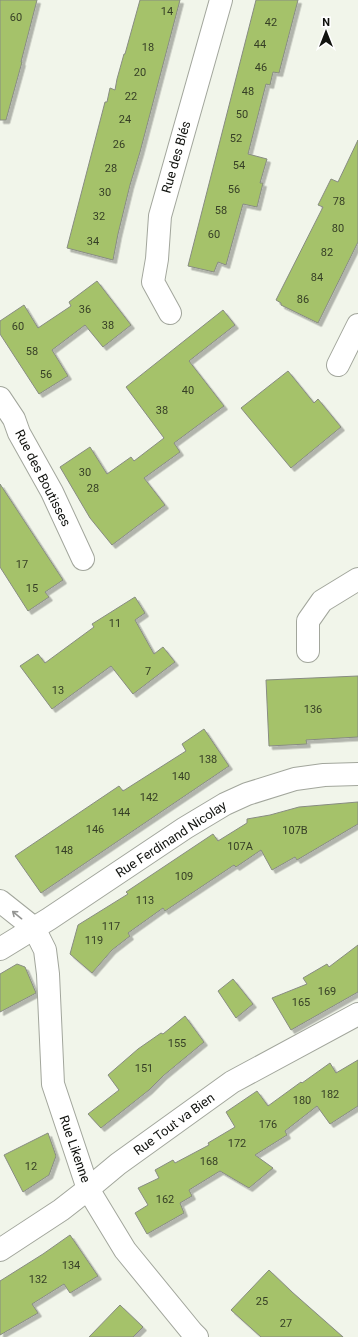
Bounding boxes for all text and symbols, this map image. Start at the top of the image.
house number: 14 [161,5,173,18]
house number: 60 [10,11,22,24]
north arrow [306,12,346,52]
house number: 42 [265,16,277,29]
text: N [322,16,330,29]
house number: 44 [254,38,266,51]
house number: 18 [142,41,154,54]
house number: 46 [255,61,267,74]
house number: 20 [134,66,146,79]
house number: 48 [242,85,254,98]
house number: 22 [125,90,137,103]
house number: 50 [236,108,248,121]
house number: 24 [119,113,131,126]
street label: Rue des Blés [159,119,194,195]
house number: 52 [230,132,242,145]
house number: 26 [113,138,125,151]
house number: 54 [233,159,245,172]
house number: 28 [105,162,117,175]
house number: 56 [228,183,240,196]
house number: 30 [99,186,111,199]
house number: 78 [333,195,345,208]
house number: 58 [215,204,227,217]
house number: 32 [93,210,105,223]
house number: 80 [332,222,344,235]
house number: 60 [208,228,220,241]
house number: 34 [87,235,99,248]
house number: 82 [321,246,333,259]
house number: 84 [311,271,323,284]
house number: 86 [297,293,309,306]
house number: 36 [79,303,91,316]
house number: 38 [102,319,114,332]
house number: 60 [12,320,24,333]
house number: 58 [26,345,38,358]
house number: 56 [40,368,52,381]
house number: 40 [182,384,194,397]
house number: 38 [156,404,168,417]
street label: Rue des Boutisses [12,427,74,529]
house number: 30 [79,466,91,479]
house number: 28 [87,482,99,495]
house number: 17 [16,558,28,571]
house number: 15 [26,582,38,595]
house number: 11 [109,617,121,630]
house number: 7 [145,665,151,678]
house number: 13 [52,684,64,697]
house number: 136 [304,703,322,716]
house number: 138 [199,753,217,766]
house number: 140 [172,770,190,783]
house number: 142 [140,791,158,804]
street label: Rue Ferdinand Nicolay [113,798,229,880]
house number: 144 [112,806,130,819]
house number: 146 [86,823,104,836]
house number: 107B [282,824,308,837]
house number: 107A [227,840,254,853]
house number: 148 [55,844,73,857]
house number: 109 [175,870,193,883]
house number: 113 [136,894,154,907]
one-way arrow [11,910,22,919]
house number: 117 [102,920,120,933]
house number: 119 [85,934,103,947]
house number: 169 [318,985,336,998]
house number: 165 [292,996,310,1009]
house number: 155 [168,1037,186,1050]
house number: 151 [135,1062,153,1075]
house number: 182 [321,1088,339,1101]
street label: Rue Tout va Bien [131,1090,217,1158]
house number: 180 [293,1094,311,1107]
street label: Rue Likenne [57,1113,94,1185]
house number: 176 [259,1118,277,1131]
house number: 172 [228,1137,246,1150]
house number: 168 [200,1155,218,1168]
house number: 12 [25,1160,37,1173]
house number: 162 [156,1193,174,1206]
house number: 134 [62,1259,80,1272]
house number: 132 [29,1273,47,1286]
house number: 25 [256,1295,268,1308]
house number: 27 [280,1317,292,1330]

